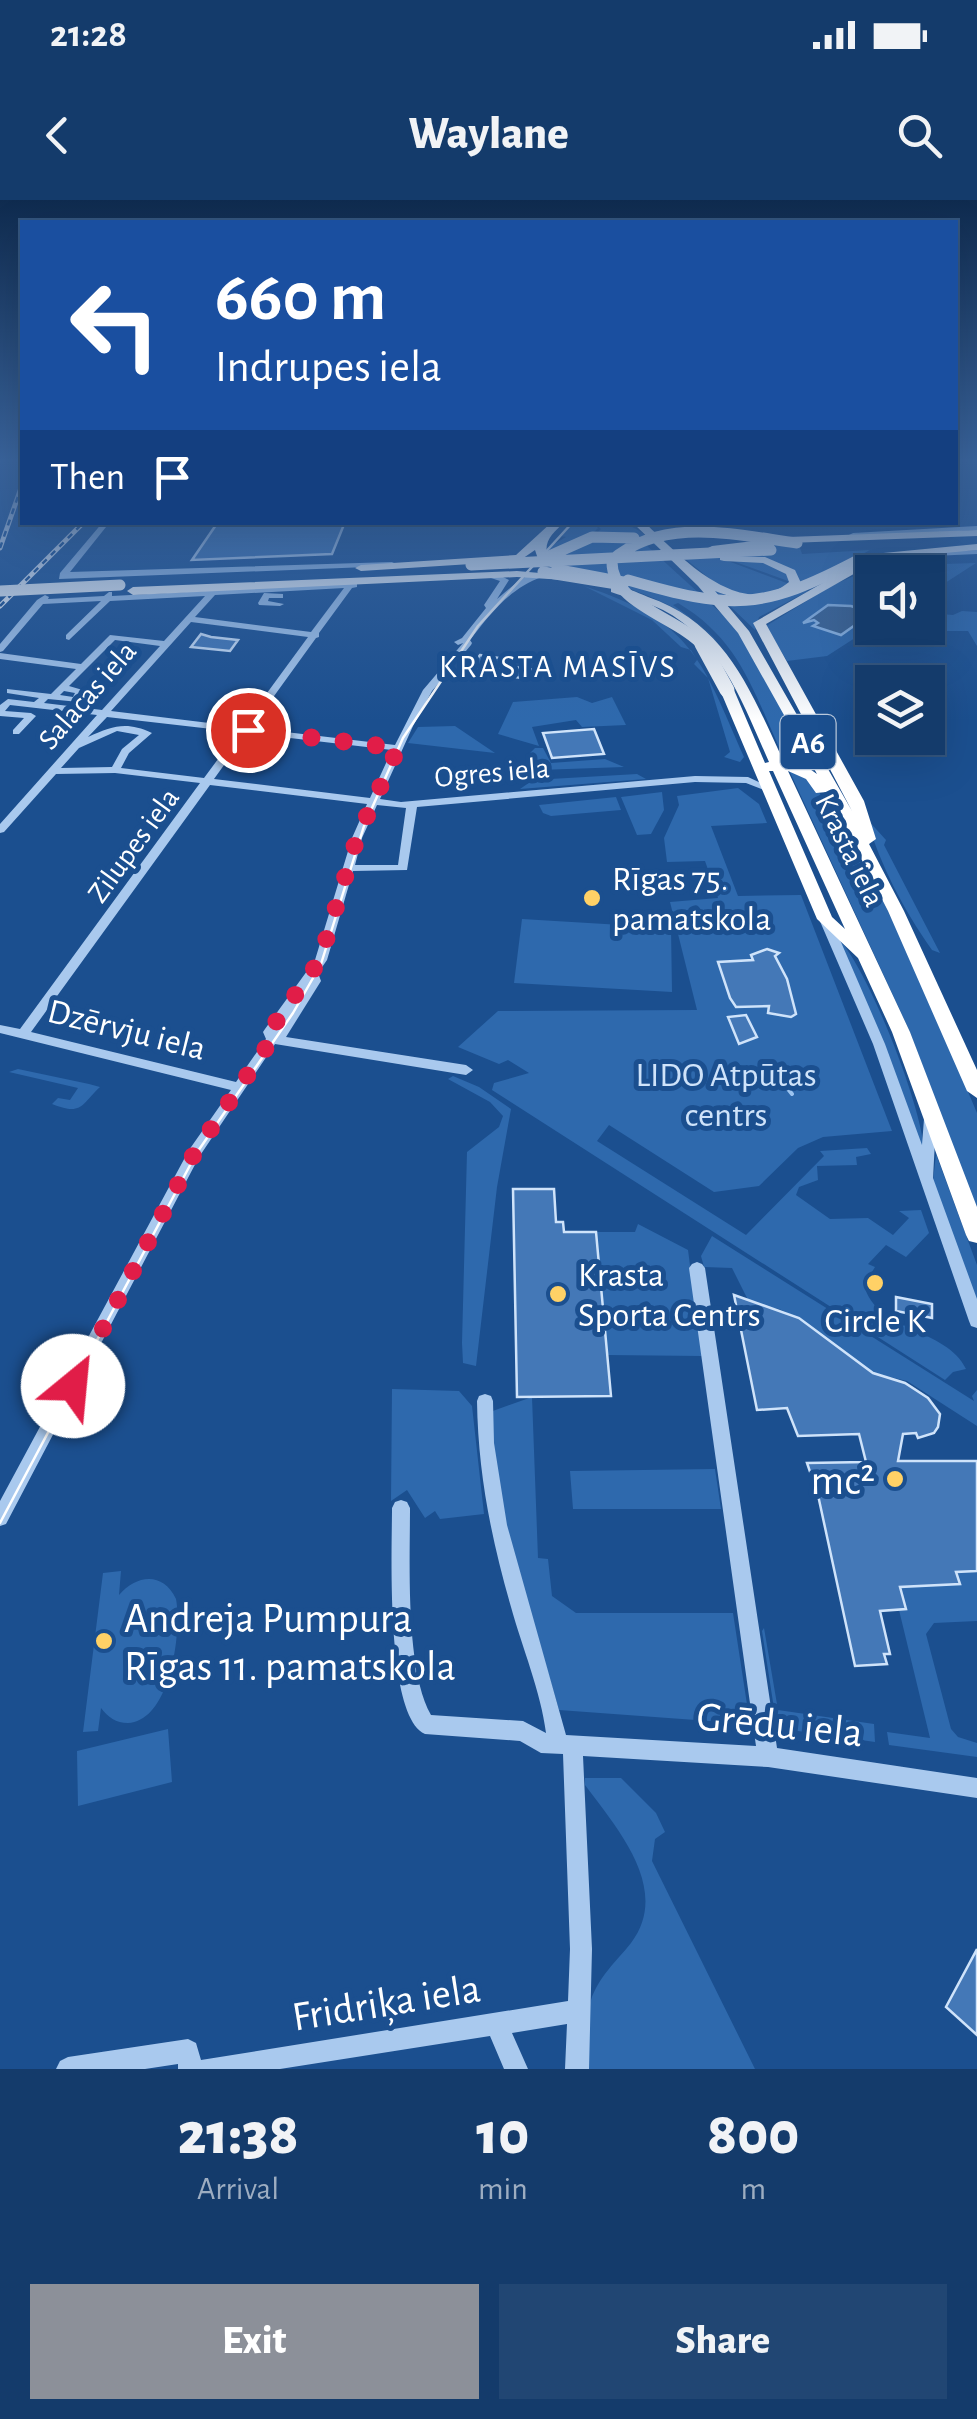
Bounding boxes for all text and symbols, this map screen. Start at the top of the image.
text: 21:28 [50,16,127,54]
icon: back [30,108,85,163]
icon: search [892,108,947,163]
text: Waylane [408,112,569,157]
icon: left [50,260,180,390]
text: 660 m [215,263,386,333]
text: Indrupes iela [215,345,442,390]
icon: arrive [145,450,200,505]
text: Then [50,459,125,497]
map controls [855,555,945,755]
button: sound [855,555,945,645]
street label: Salacas iela [33,636,142,755]
district label: KRASTA MASĪVS [439,651,677,683]
button: layers [855,665,945,755]
pin [206,688,291,773]
icon: arrive [221,703,276,758]
road number: A6 [780,715,836,769]
street label: Ogres iela [433,753,551,793]
street label: Zilupes iela [82,783,185,908]
street label: Krasta iela [809,789,889,911]
place label: Rīgas 75. pamatskola [612,862,771,937]
marker: Rīgas 75. pamatskola [581,887,603,909]
street label: Dzērvju iela [44,994,209,1067]
park label: LIDO Atpūtas centrs [635,1058,817,1133]
place label: Krasta Sporta Centrs [578,1258,761,1333]
marker: Circle K [864,1272,886,1294]
marker: Krasta Sporta Centrs [547,1283,569,1305]
place label: Circle K [824,1304,926,1339]
position arrow [21,1334,125,1438]
place label: mc² [811,1460,875,1502]
marker: mc² [884,1468,906,1490]
place label: Andreja Pumpura Rīgas 11. pamatskola [124,1598,456,1688]
marker: Andreja Pumpura Rīgas 11. pamatskola [93,1630,115,1652]
street label: Grēdu iela [695,1695,865,1755]
street label: Fridriķa iela [289,1967,484,2042]
text: 21:38 [178,2105,299,2165]
text: 10 [476,2105,529,2165]
text: 800 [707,2105,799,2165]
text: Arrival [197,2173,279,2205]
text: min [478,2173,528,2205]
text: m [740,2173,766,2205]
button: Exit [30,2284,479,2399]
button: Share [499,2284,947,2399]

